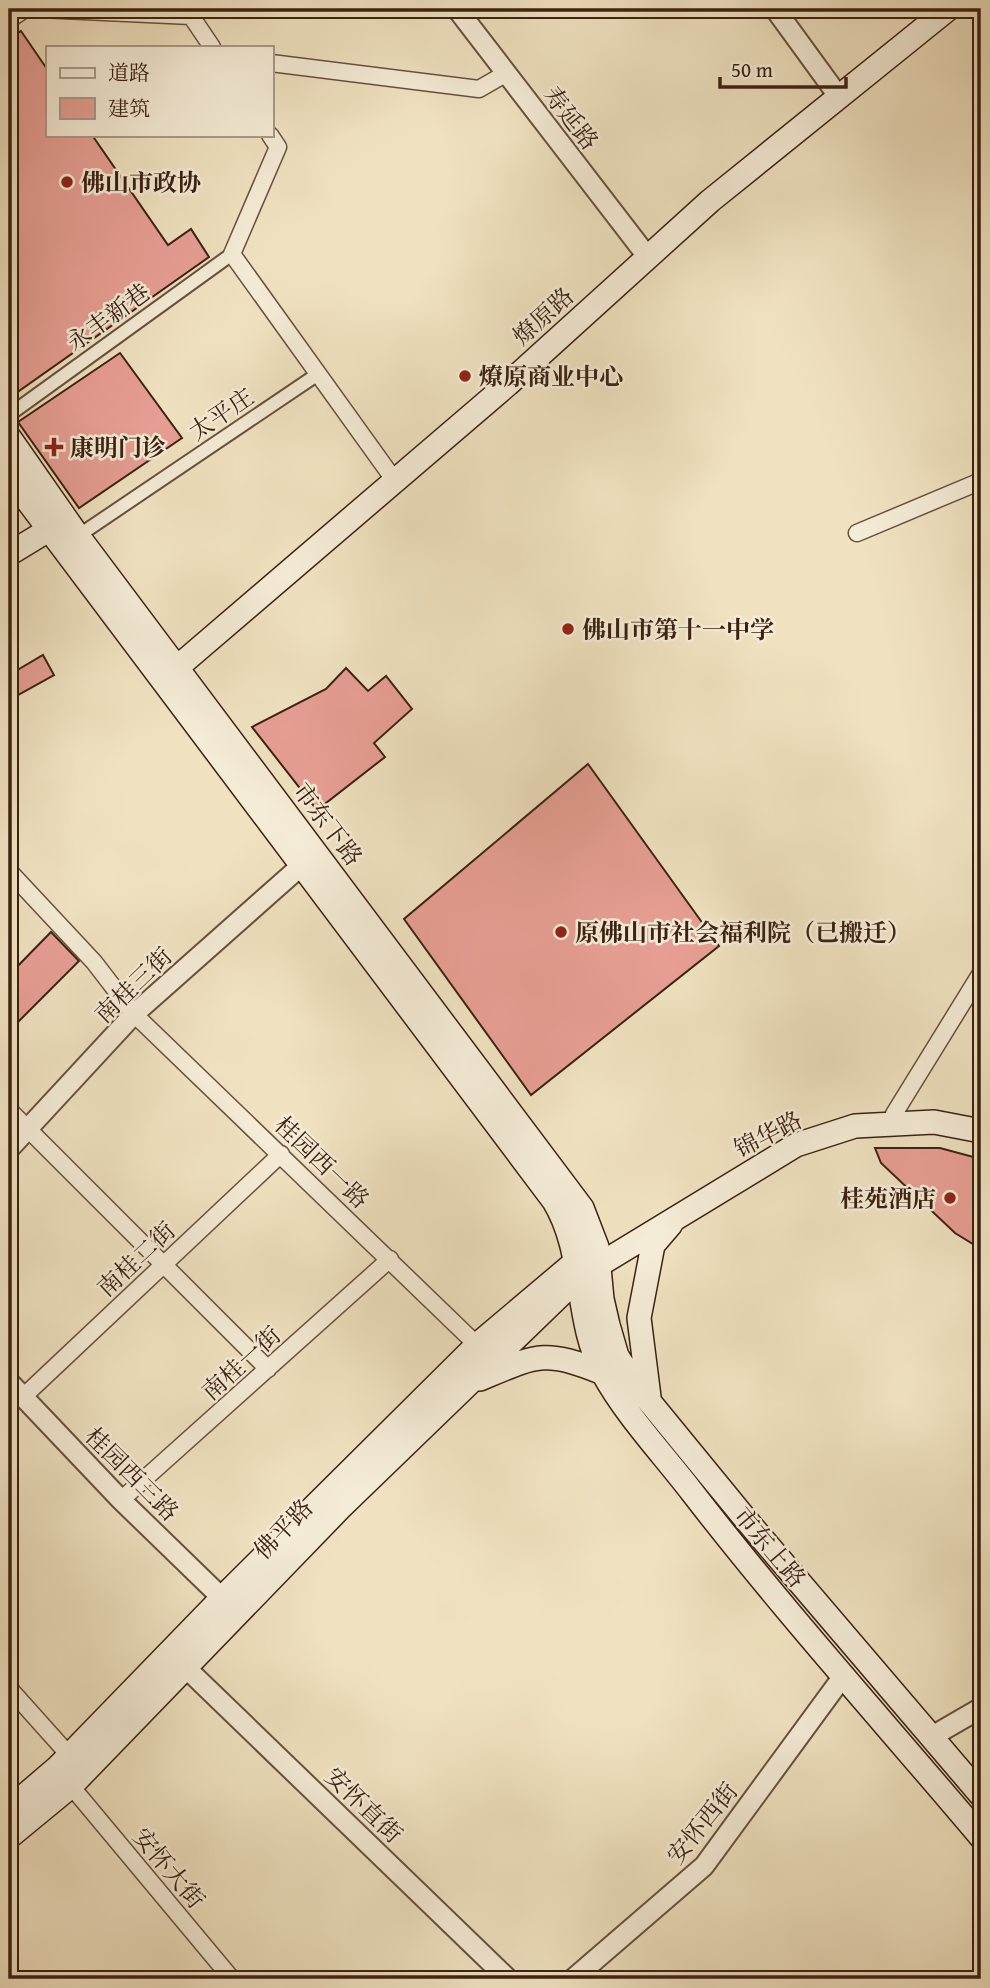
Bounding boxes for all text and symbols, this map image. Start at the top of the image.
legend [46,46,273,136]
scale bar [720,46,846,90]
text: 50 m [731,54,773,85]
text: 道路 [108,57,150,88]
street label: 寿延路 [535,79,607,157]
text: 建筑 [108,93,150,124]
place label: 佛山市政协 [81,165,201,200]
marker: 佛山市政协 [59,174,75,190]
street label: 永丰新巷 [59,275,157,359]
street label: 燎原路 [505,279,581,353]
place label: 燎原商业中心 [479,359,623,394]
marker: 燎原商业中心 [457,368,473,384]
street label: 太平庄 [181,379,261,449]
place label: 康明门诊 [70,430,166,465]
marker: 康明门诊 [44,437,64,457]
place label: 佛山市第十一中学 [582,612,774,647]
marker: 佛山市第十一中学 [560,621,576,637]
street label: 市东下路 [285,775,371,873]
place label: 原佛山市社会福利院（已搬迁） [575,915,911,950]
marker: 原佛山市社会福利院（已搬迁） [553,924,569,940]
street label: 南桂三街 [86,939,180,1031]
street label: 锦华路 [728,1102,808,1166]
street label: 桂园西一路 [267,1108,377,1216]
place label: 桂苑酒店 [840,1181,936,1216]
marker: 桂苑酒店 [942,1190,958,1206]
street label: 南桂二街 [89,1213,183,1305]
street label: 南桂一街 [194,1318,288,1408]
street label: 桂园西三路 [77,1419,187,1529]
street label: 佛平路 [245,1491,321,1567]
street label: 市东上路 [726,1499,814,1595]
street label: 安怀直街 [317,1759,411,1851]
street label: 安怀西街 [658,1775,746,1871]
street label: 安怀大街 [125,1820,213,1916]

